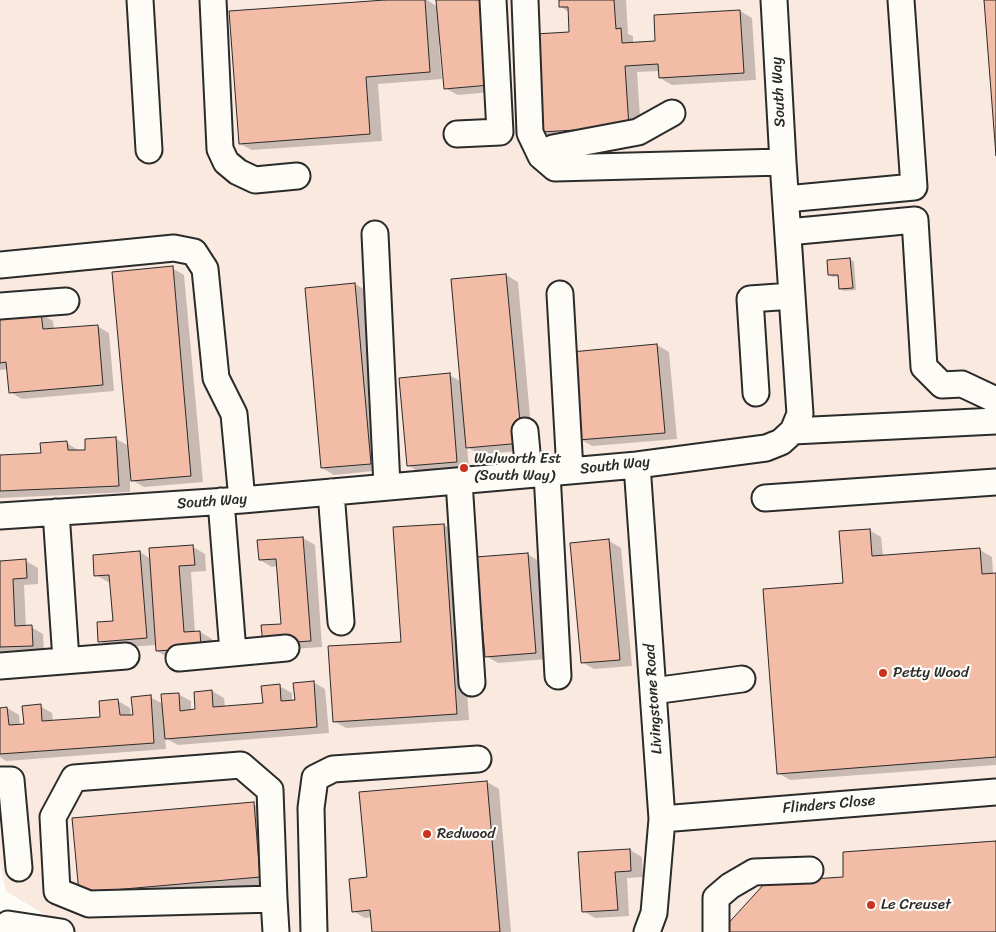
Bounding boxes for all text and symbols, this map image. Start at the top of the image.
street label: South Way [768,56,790,128]
place label: Walworth Est (South Way) [474,450,562,485]
street label: South Way [579,453,651,479]
marker: Walworth Est (South Way) [458,462,470,474]
street label: South Way [176,491,248,513]
street label: Livingstone Road [641,643,667,755]
place label: Petty Wood [893,664,969,682]
marker: Petty Wood [877,667,889,679]
street label: Flinders Close [782,792,876,818]
place label: Redwood [437,825,495,843]
marker: Redwood [421,828,433,840]
place label: Le Creuset [881,896,951,914]
marker: Le Creuset [865,899,877,911]

